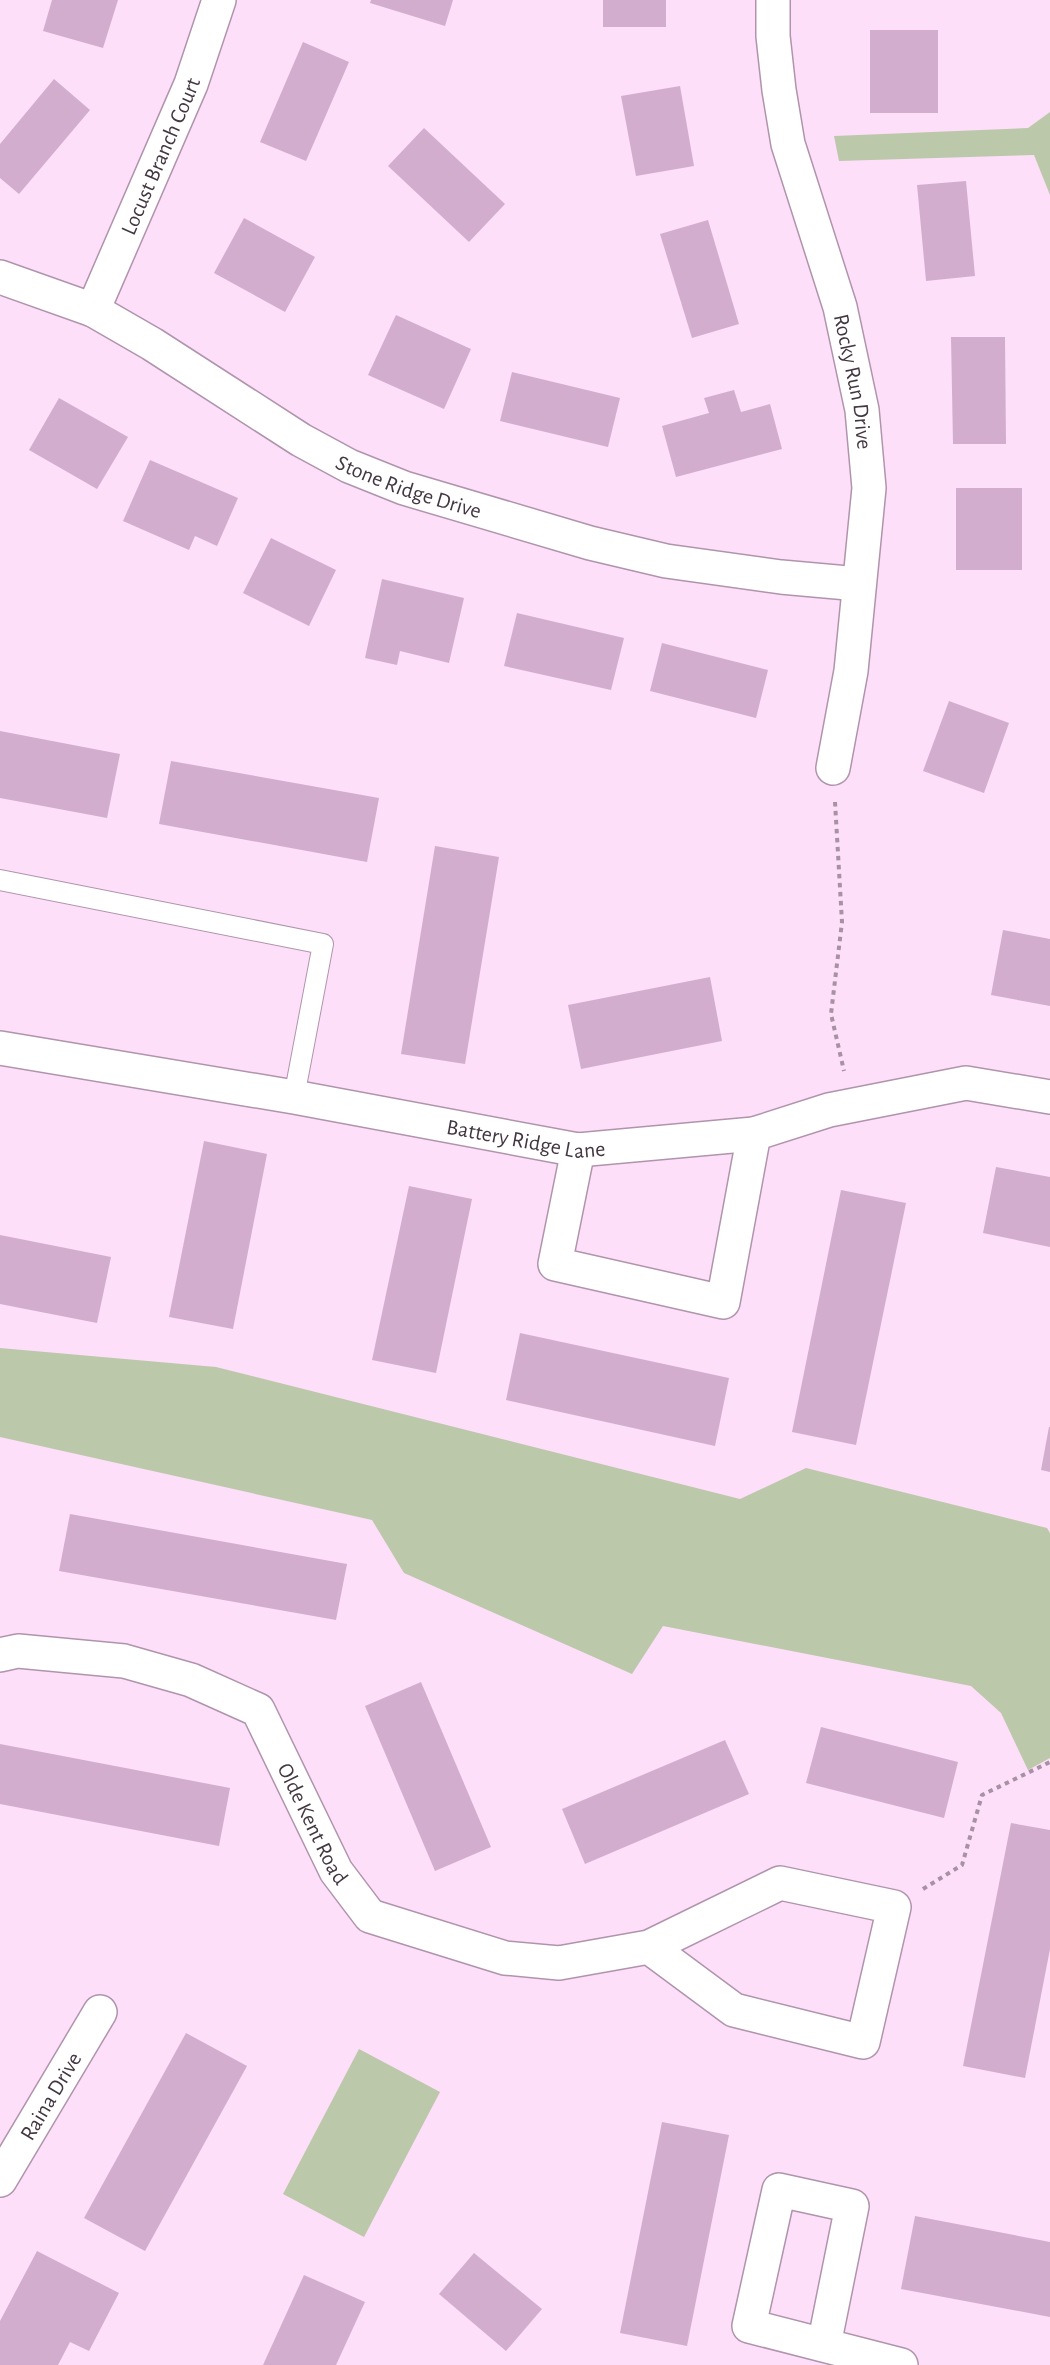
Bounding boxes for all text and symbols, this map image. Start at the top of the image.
street label: Locust Branch Court [117,75,204,238]
street label: Rocky Run Drive [830,312,875,450]
street label: Stone Ridge Drive [332,451,484,522]
street label: Battery Ridge Lane [445,1116,606,1162]
street label: Olde Kent Road [273,1760,352,1889]
street label: Raina Drive [16,2048,86,2144]

